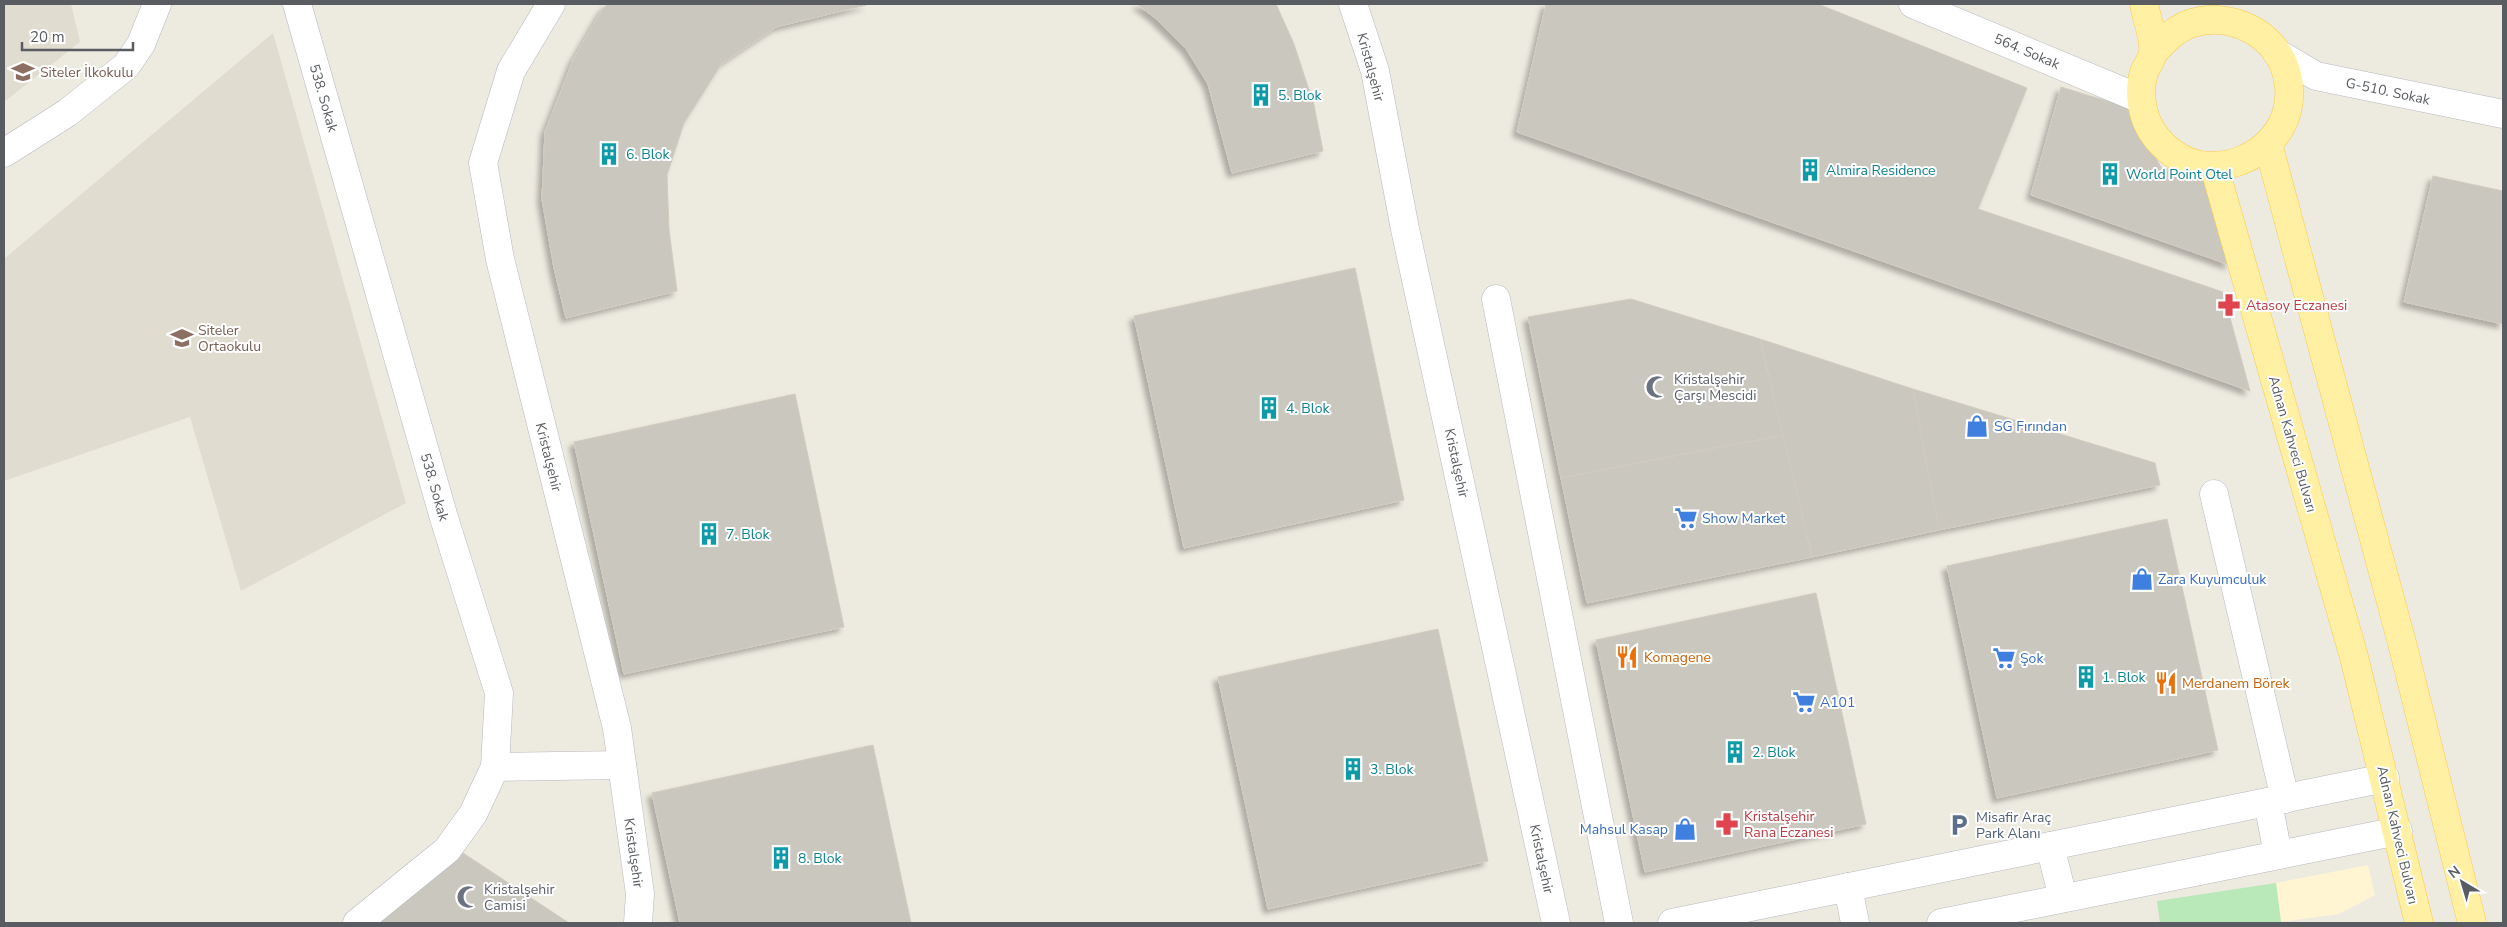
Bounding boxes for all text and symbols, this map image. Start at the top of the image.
scale bar [22,20,134,52]
text: 20 m [30,27,65,47]
street label: 564. Sokak [1991,29,2064,74]
street label: Kristalşehir [1352,31,1389,104]
school or university icon: Siteler İlkokulu [10,59,36,85]
street label: 538. Sokak [305,62,343,135]
place label: Siteler İlkokulu [40,63,133,82]
street label: G-510. Sokak [2344,73,2433,110]
building icon: 5. Blok [1248,82,1274,108]
place label: 5. Blok [1278,86,1323,105]
building icon: 6. Blok [596,141,622,167]
place label: 6. Blok [626,145,671,164]
building icon: Almira Residence [1797,157,1823,183]
place label: Almira Residence [1826,161,1936,180]
building icon: World Point Otel [2097,161,2123,187]
place label: World Point Otel [2126,165,2233,184]
pharmacy icon: Atasoy Eczanesi [2216,292,2242,318]
place label: Atasoy Eczanesi [2246,296,2347,315]
place label: Siteler Ortaokulu [198,321,261,356]
school or university icon: Siteler Ortaokulu [169,325,195,351]
place label: Kristalşehir Çarşı Mescidi [1674,370,1756,405]
mosque icon: Kristalşehir Çarşı Mescidi [1644,374,1670,400]
street label: Adnan Kahveci Bulvarı [2264,374,2321,515]
building icon: 4. Blok [1256,395,1282,421]
place label: 4. Blok [1286,399,1331,418]
shop icon: SG Fırından [1964,413,1990,439]
place label: SG Fırından [1994,417,2067,436]
street label: Kristalşehir [531,421,566,494]
street label: Kristalşehir [1440,427,1473,500]
street label: 538. Sokak [416,451,454,524]
supermarket icon: Show Market [1673,505,1699,531]
place label: Show Market [1702,509,1785,528]
building icon: 7. Blok [696,521,722,547]
place label: 7. Blok [726,525,771,544]
shop icon: Zara Kuyumculuk [2129,566,2155,592]
place label: Zara Kuyumculuk [2158,570,2267,589]
restaurant icon: Komagene [1614,644,1640,670]
supermarket icon: Şok [1991,645,2017,671]
place label: Komagene [1644,648,1711,667]
place label: Şok [2020,649,2044,668]
building icon: 1. Blok [2073,664,2099,690]
place label: 1. Blok [2102,668,2147,687]
restaurant icon: Merdanem Börek [2153,670,2179,696]
place label: Merdanem Börek [2182,674,2291,693]
supermarket icon: A101 [1791,689,1817,715]
place label: A101 [1820,693,1855,712]
building icon: 2. Blok [1722,739,1748,765]
place label: 2. Blok [1752,743,1797,762]
building icon: 3. Blok [1340,756,1366,782]
place label: 3. Blok [1370,760,1415,779]
street label: Adnan Kahveci Bulvarı [2372,764,2423,906]
place label: Kristalşehir Rana Eczanesi [1744,807,1834,842]
place label: Misafir Araç Park Alanı [1976,808,2051,843]
pharmacy icon: Kristalşehir Rana Eczanesi [1714,811,1740,837]
parking icon: Misafir Araç Park Alanı [1946,812,1972,838]
shop icon: Mahsul Kasap [1672,816,1698,842]
street label: Kristalşehir [619,817,648,889]
place label: Mahsul Kasap [1580,820,1668,839]
street label: Kristalşehir [1525,823,1558,896]
building icon: 8. Blok [768,845,794,871]
place label: 8. Blok [798,849,843,868]
north arrow [2437,857,2487,907]
text: N [2444,861,2464,883]
place label: Kristalşehir Camisi [484,880,554,915]
mosque icon: Kristalşehir Camisi [455,884,481,910]

